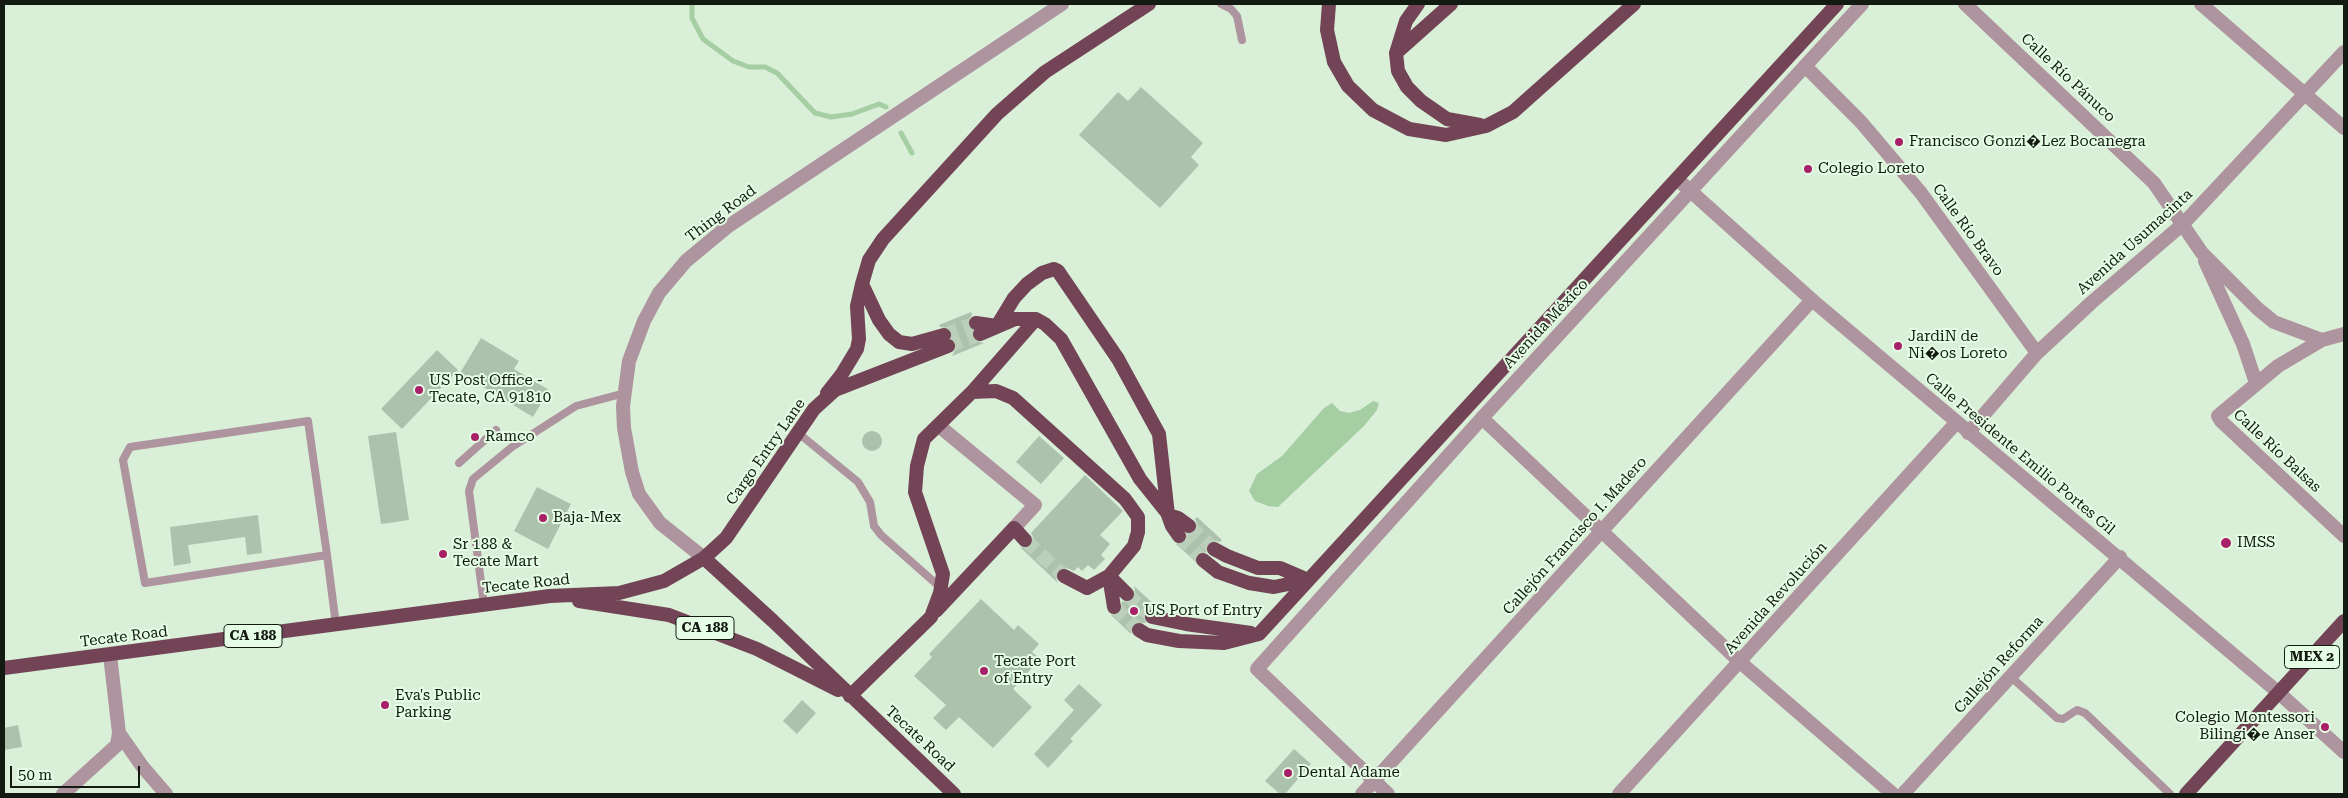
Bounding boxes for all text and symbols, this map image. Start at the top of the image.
street label: Calle Río Pánuco [2017,30,2119,126]
place label: Francisco Gonzi�Lez Bocanegra [1909,133,2146,151]
marker: Francisco Gonzi�Lez Bocanegra [1893,136,1905,148]
place label: Colegio Loreto [1818,160,1925,178]
marker: Colegio Loreto [1802,163,1814,175]
street label: Calle Río Bravo [1928,180,2008,280]
street label: Thing Road [682,182,760,246]
street label: Avenida Usumacinta [2074,185,2196,299]
street label: Avenida México [1500,275,1592,373]
place label: JardiN de Ni�os Loreto [1908,328,2007,363]
marker: JardiN de Ni�os Loreto [1892,340,1904,352]
street label: Calle Presidente Emilio Portes Gil [1921,369,2119,539]
place label: US Post Office - Tecate, CA 91810 [429,372,551,407]
marker: US Post Office - Tecate, CA 91810 [413,384,425,396]
street label: Cargo Entry Lane [723,395,809,509]
street label: Calle Río Balsas [2229,406,2325,496]
place label: Ramco [485,428,535,446]
marker: Ramco [469,431,481,443]
street label: Callejón Francisco I. Madero [1499,453,1651,619]
place label: Baja-Mex [553,509,621,527]
marker: Baja-Mex [537,512,549,524]
place label: IMSS [2237,534,2275,552]
place label: Sr 188 & Tecate Mart [453,536,538,571]
marker: IMSS [2219,536,2233,550]
street label: Avenida Revolución [1721,538,1831,658]
marker: Sr 188 & Tecate Mart [437,548,449,560]
street label: Tecate Road [481,570,571,598]
place label: US Port of Entry [1144,602,1262,620]
marker: US Port of Entry [1128,605,1140,617]
street label: Callejón Reforma [1951,613,2047,717]
road number: CA 188 [676,616,734,640]
street label: Tecate Road [79,623,169,651]
road number: CA 188 [224,624,282,648]
road number: MEX 2 [2284,646,2340,669]
place label: Tecate Port of Entry [994,653,1076,688]
marker: Tecate Port of Entry [978,665,990,677]
place label: Eva's Public Parking [395,687,481,722]
marker: Eva's Public Parking [379,699,391,711]
street label: Tecate Road [882,702,958,776]
place label: Colegio Montessori Bilingi�e Anser [2175,709,2315,744]
marker: Colegio Montessori Bilingi�e Anser [2319,721,2331,733]
scale bar [12,756,142,788]
place label: Dental Adame [1298,764,1400,782]
text: 50 m [18,766,52,784]
marker: Dental Adame [1282,767,1294,779]

